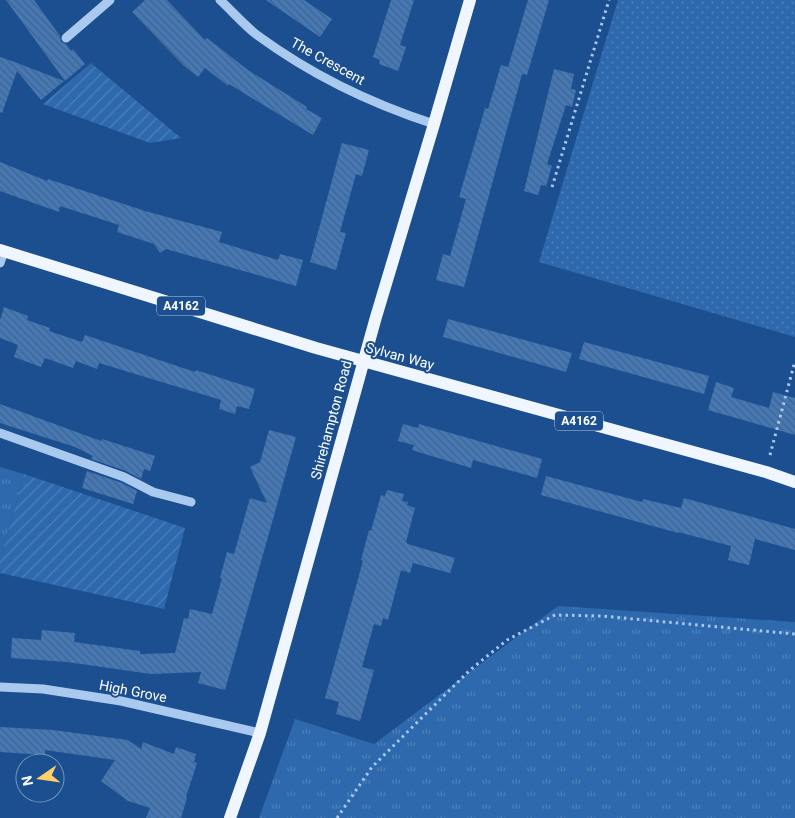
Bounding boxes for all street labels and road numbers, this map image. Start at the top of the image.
street label: The Crescent [288,34,368,88]
road number: A4162 [157,296,205,316]
street label: Sylvan Way [364,339,436,373]
street label: Shirehampton Road [307,359,355,481]
road number: A4162 [555,412,603,431]
street label: High Grove [98,677,168,705]

